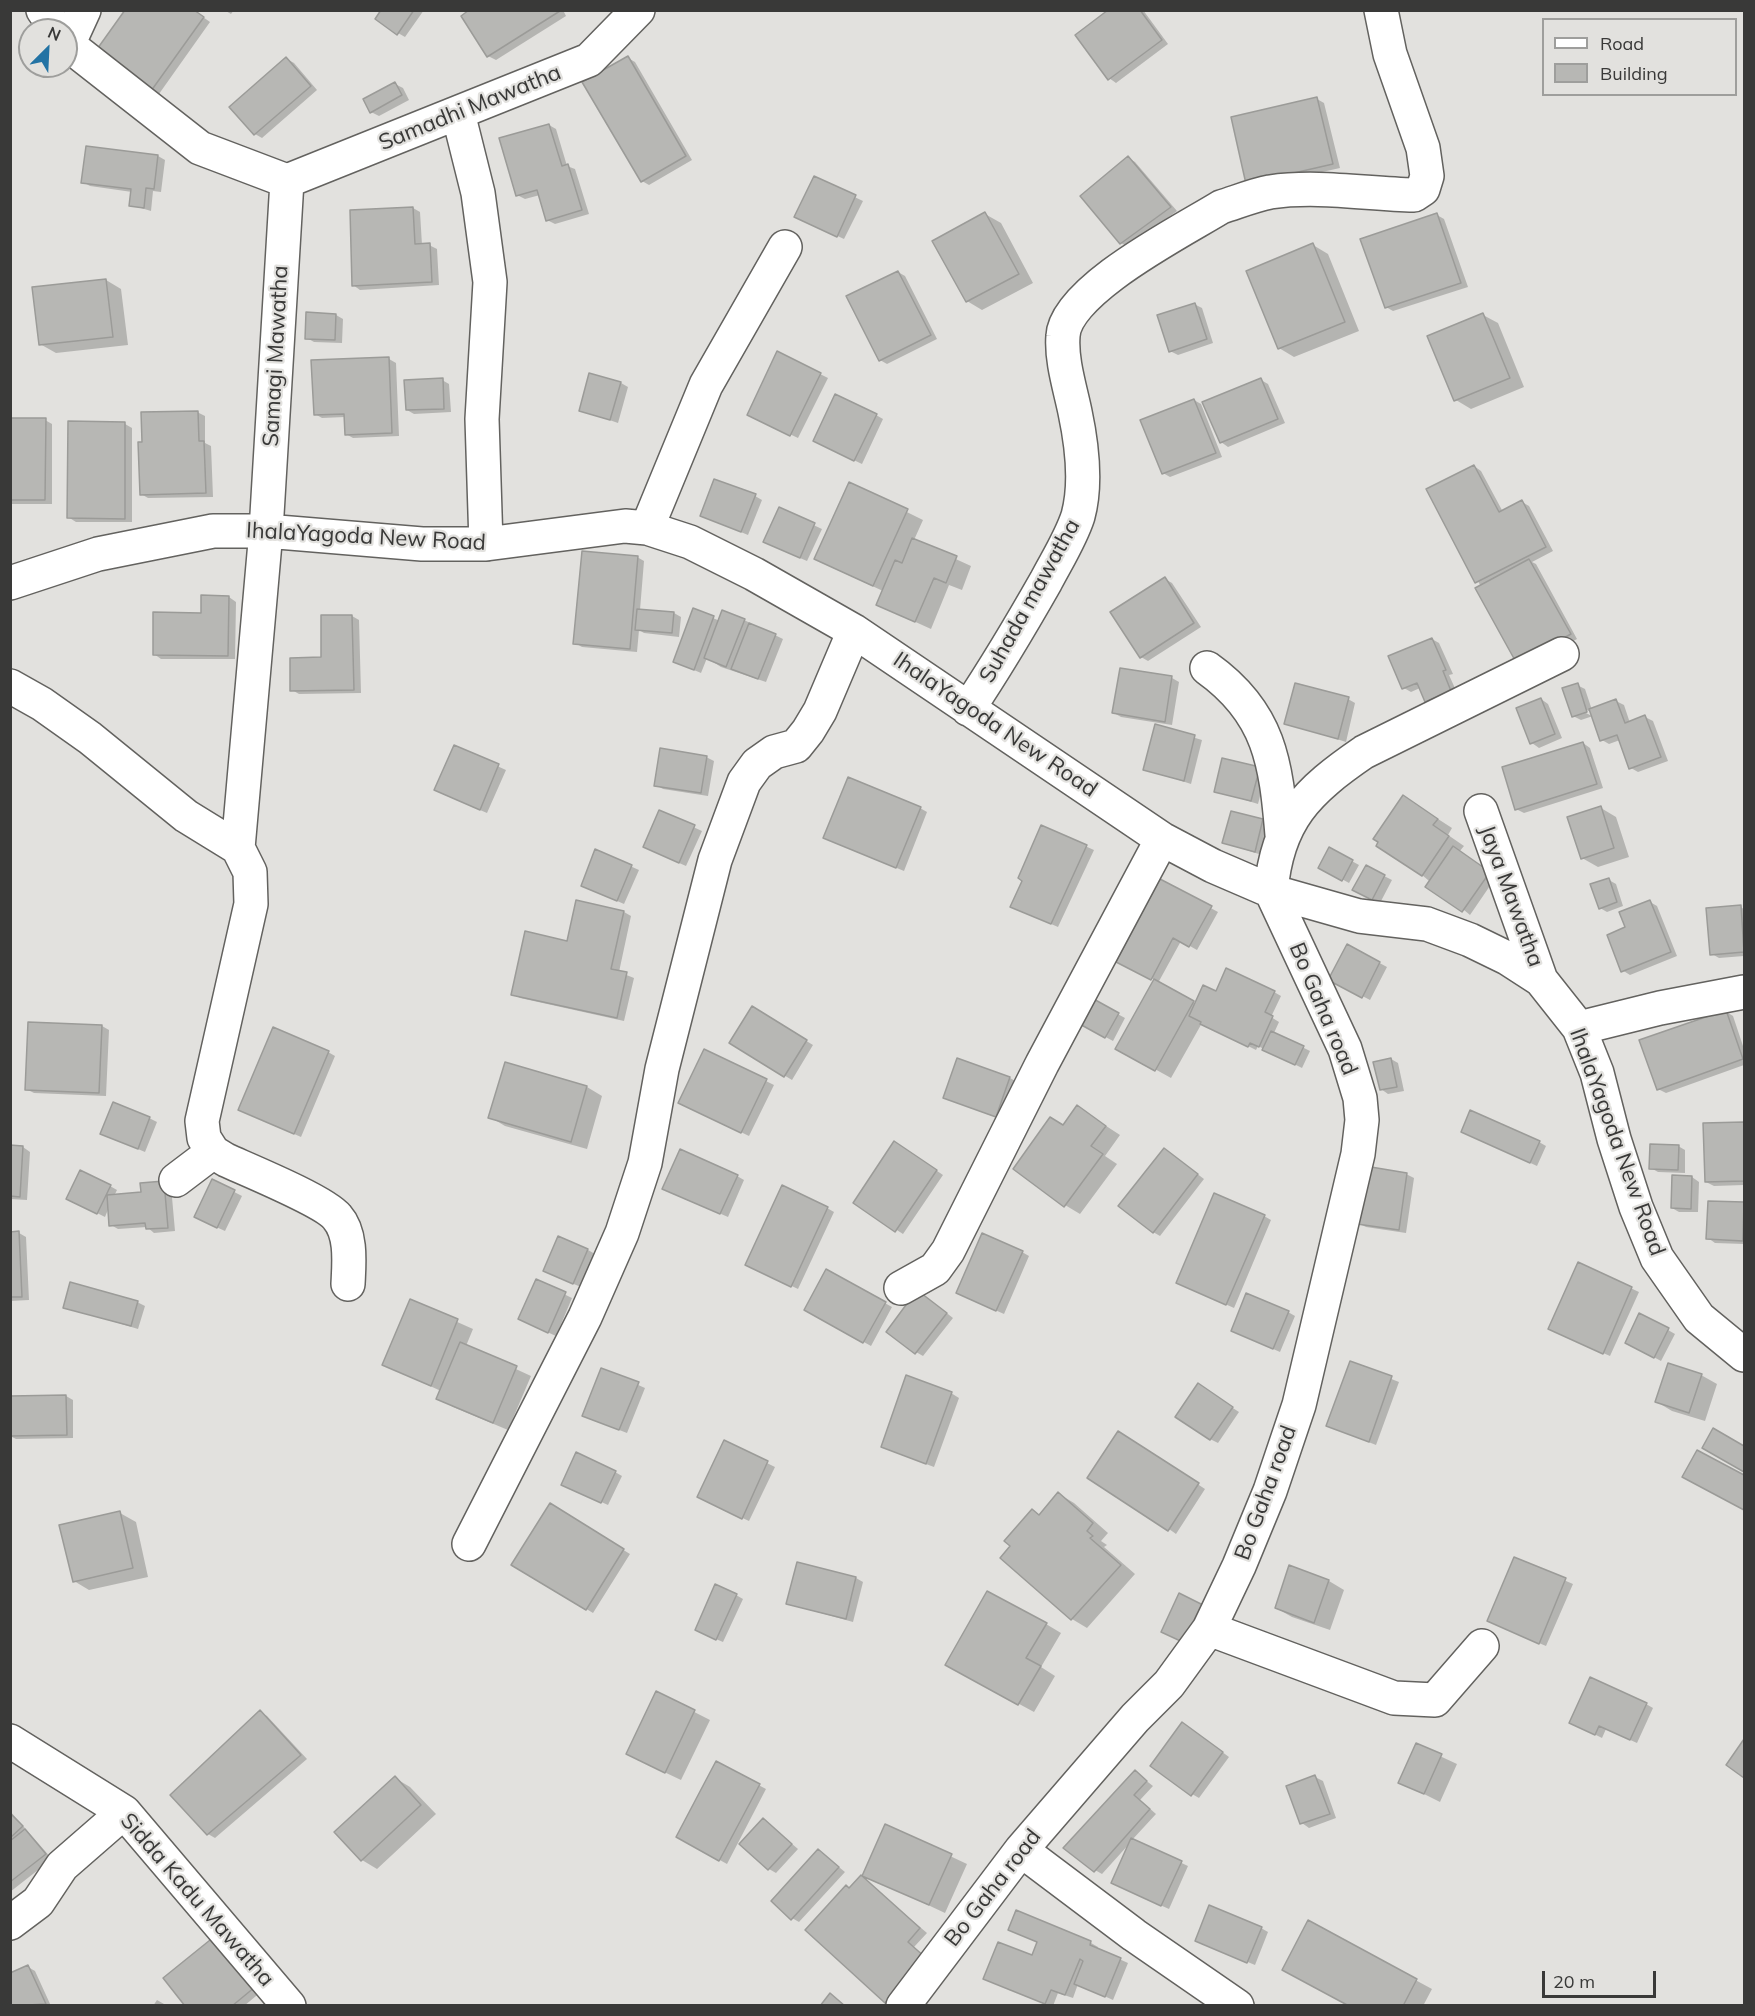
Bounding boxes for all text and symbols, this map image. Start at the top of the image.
north arrow [18,18,78,78]
legend [1542,18,1737,96]
text: N [45,22,64,45]
text: Road [1600,32,1644,55]
street label: Samadhi Mawatha [375,59,565,157]
text: Building [1600,62,1668,85]
street label: Samagi Mawatha [258,265,294,447]
street label: Suhada mawatha [974,515,1086,687]
street label: IhalaYagoda New Road [245,518,487,556]
street label: IhalaYagoda New Road [888,647,1102,803]
street label: Jaya Mawatha [1473,822,1549,970]
street label: Bo Gaha road [1283,939,1363,1079]
street label: IhalaYagoda New Road [1564,1025,1670,1259]
street label: Bo Gaha road [1229,1422,1303,1564]
street label: Sidda Kadu Mawatha [115,1808,279,1992]
street label: Bo Gaha road [939,1824,1047,1952]
scale bar [1545,1959,1659,1997]
text: 20 m [1553,1970,1595,1993]

